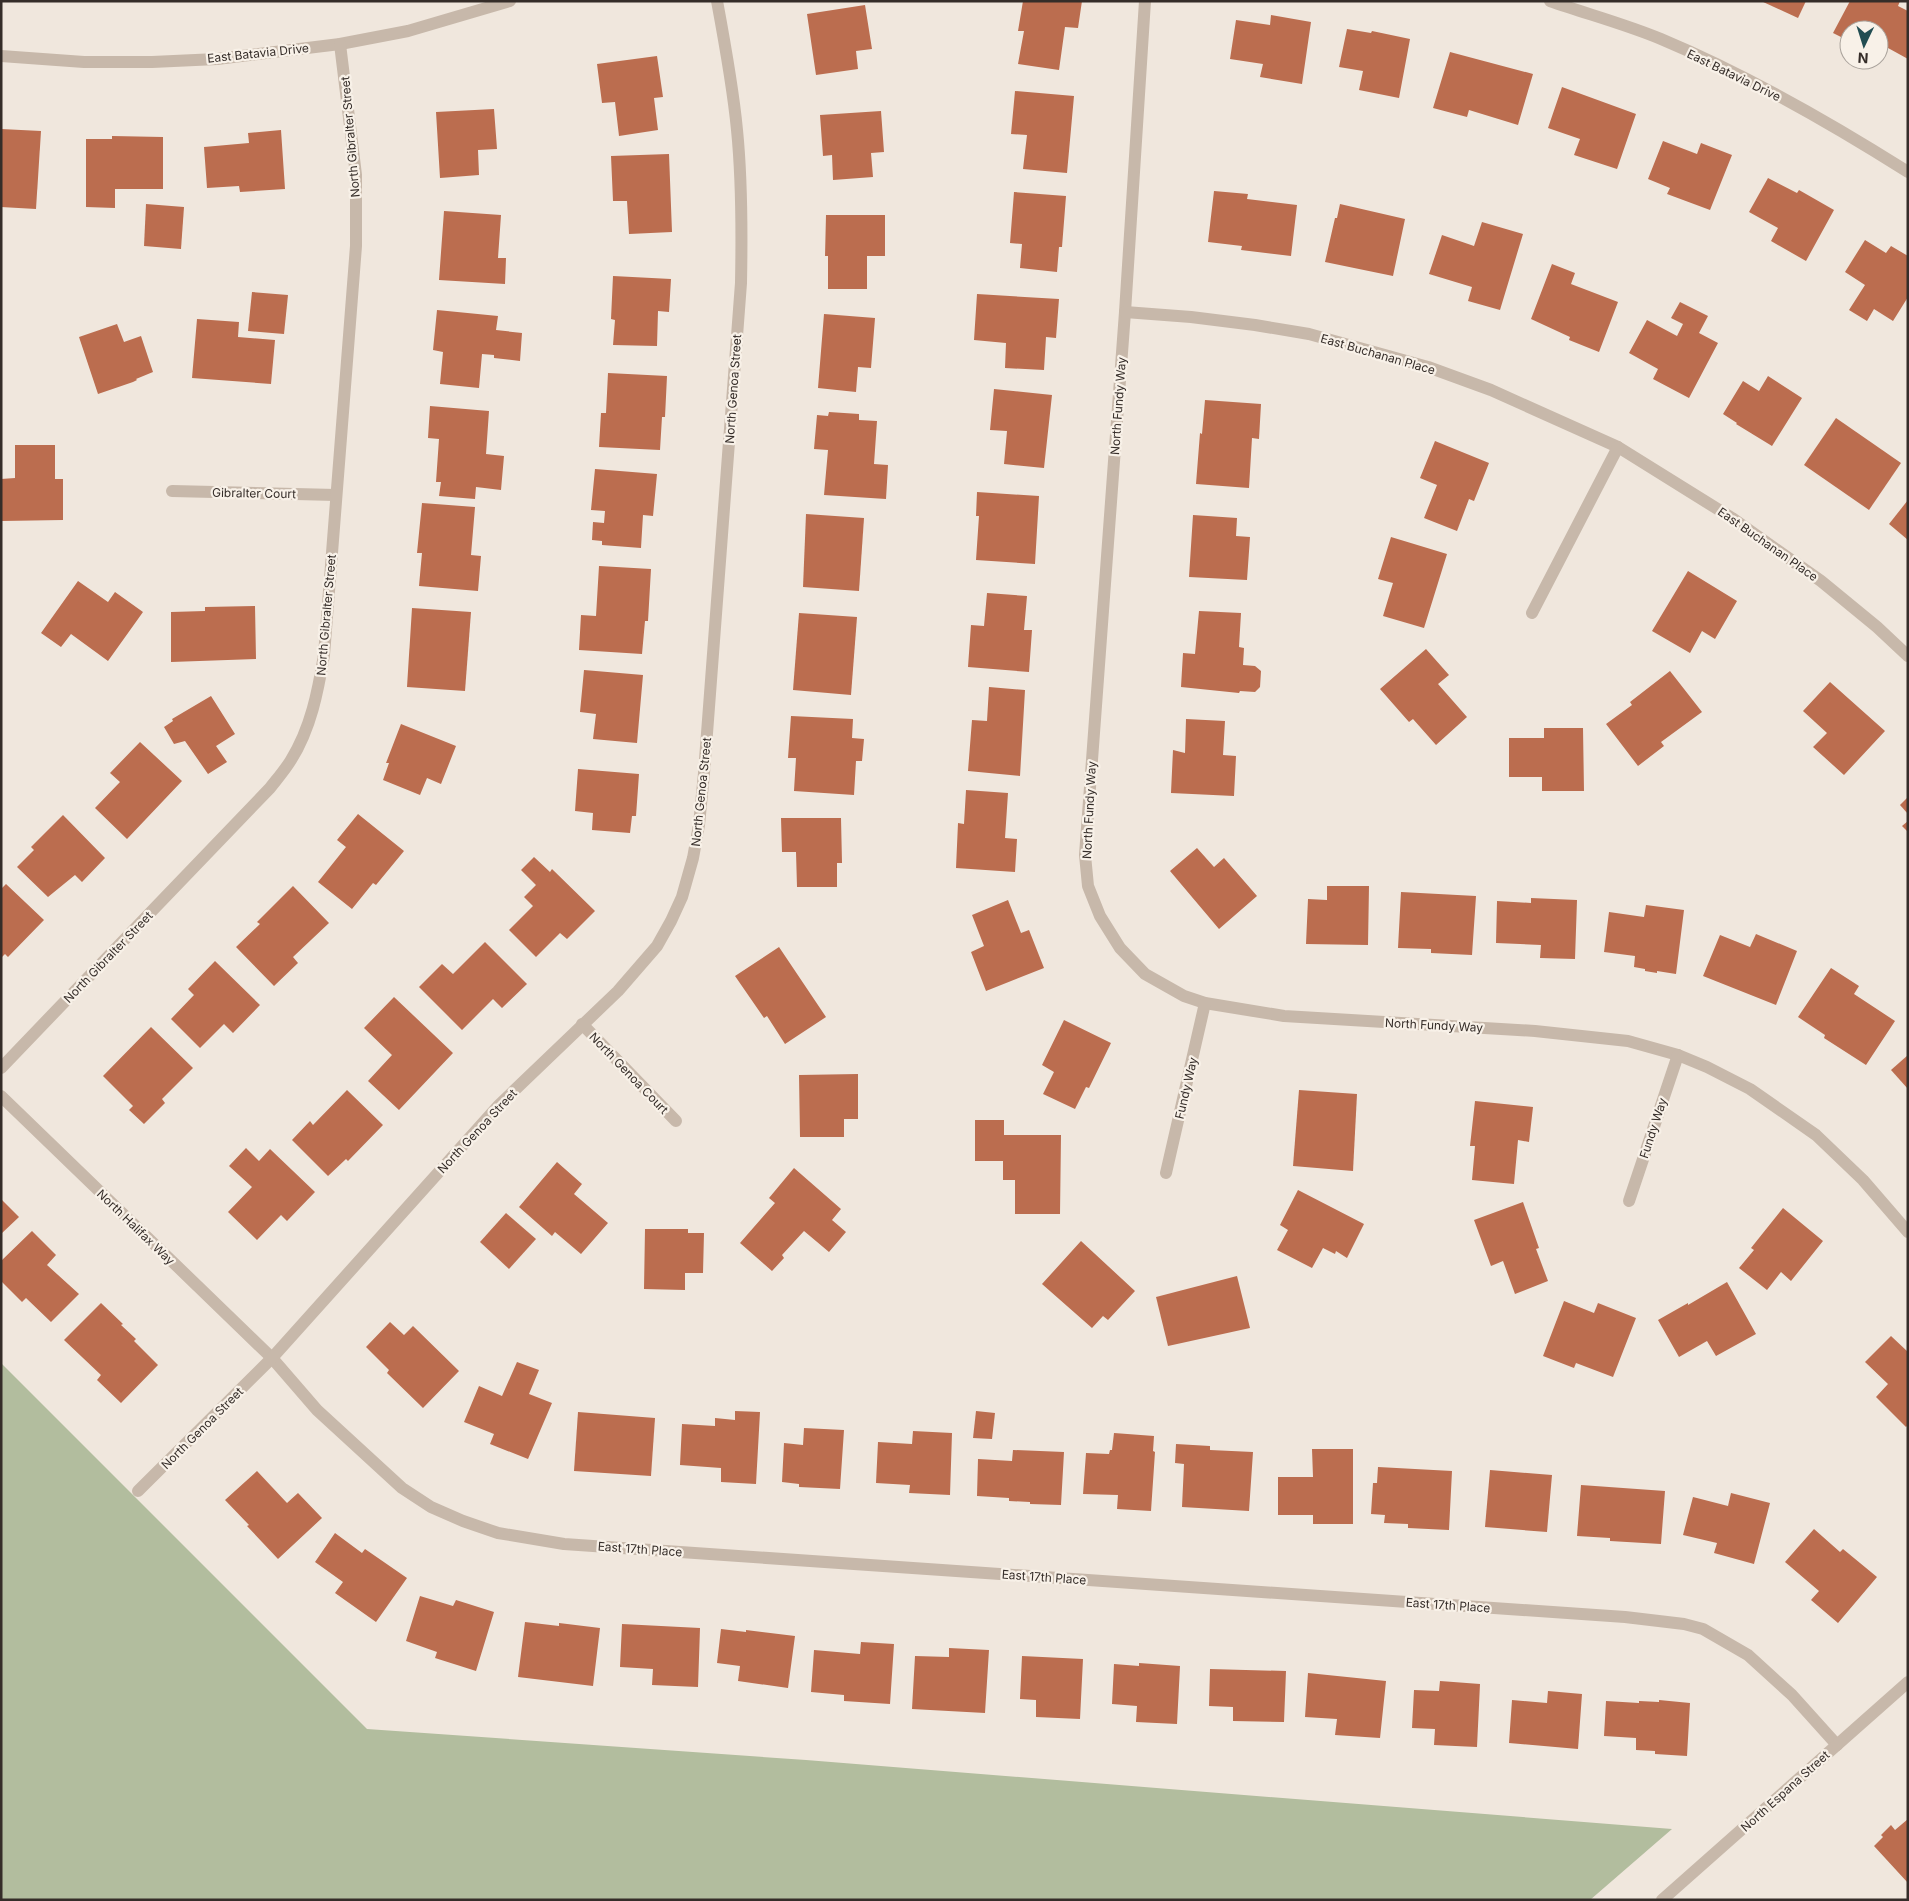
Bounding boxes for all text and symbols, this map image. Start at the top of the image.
north arrow [1839,20,1889,70]
street label: East Batavia Drive [206,40,310,66]
street label: East Batavia Drive [1685,46,1783,104]
text: N [1857,50,1869,67]
street label: North Gibralter Street [337,76,363,198]
street label: East Buchanan Place [1319,330,1437,378]
street label: North Genoa Street [722,334,744,444]
street label: North Fundy Way [1107,356,1129,456]
street label: Gibralter Court [212,485,296,501]
street label: East Buchanan Place [1715,504,1821,584]
street label: North Gibralter Street [313,554,339,676]
street label: North Genoa Street [688,737,714,847]
street label: North Fundy Way [1079,760,1099,859]
street label: North Gibralter Street [60,908,156,1006]
street label: North Fundy Way [1385,1015,1484,1035]
street label: North Genoa Court [586,1029,672,1117]
street label: Fundy Way [1172,1055,1200,1120]
street label: North Genoa Street [434,1086,520,1176]
street label: Fundy Way [1636,1096,1670,1160]
street label: North Halifax Way [94,1186,178,1268]
street label: North Genoa Street [158,1384,246,1472]
street label: East 17th Place [597,1539,683,1559]
street label: East 17th Place [1001,1567,1087,1587]
street label: East 17th Place [1405,1595,1491,1615]
street label: North Espana Street [1738,1747,1832,1835]

